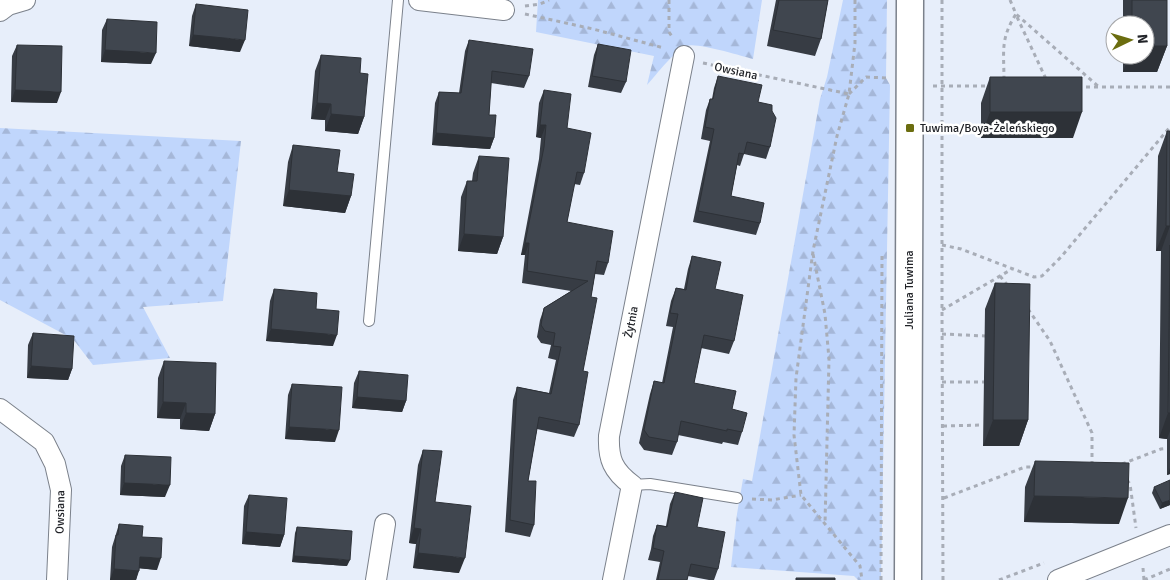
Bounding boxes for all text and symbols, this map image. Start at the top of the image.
north arrow [1105,15,1155,65]
text: N [1134,33,1151,45]
street label: Owsiana [713,60,759,83]
place label: Tuwima/Boya-Żeleńskiego [920,121,1055,136]
marker: Tuwima/Boya-Żeleńskiego [904,122,916,134]
street label: Juliana Tuwima [902,250,917,330]
street label: Żytnia [621,305,642,339]
street label: Owsiana [53,490,68,534]

